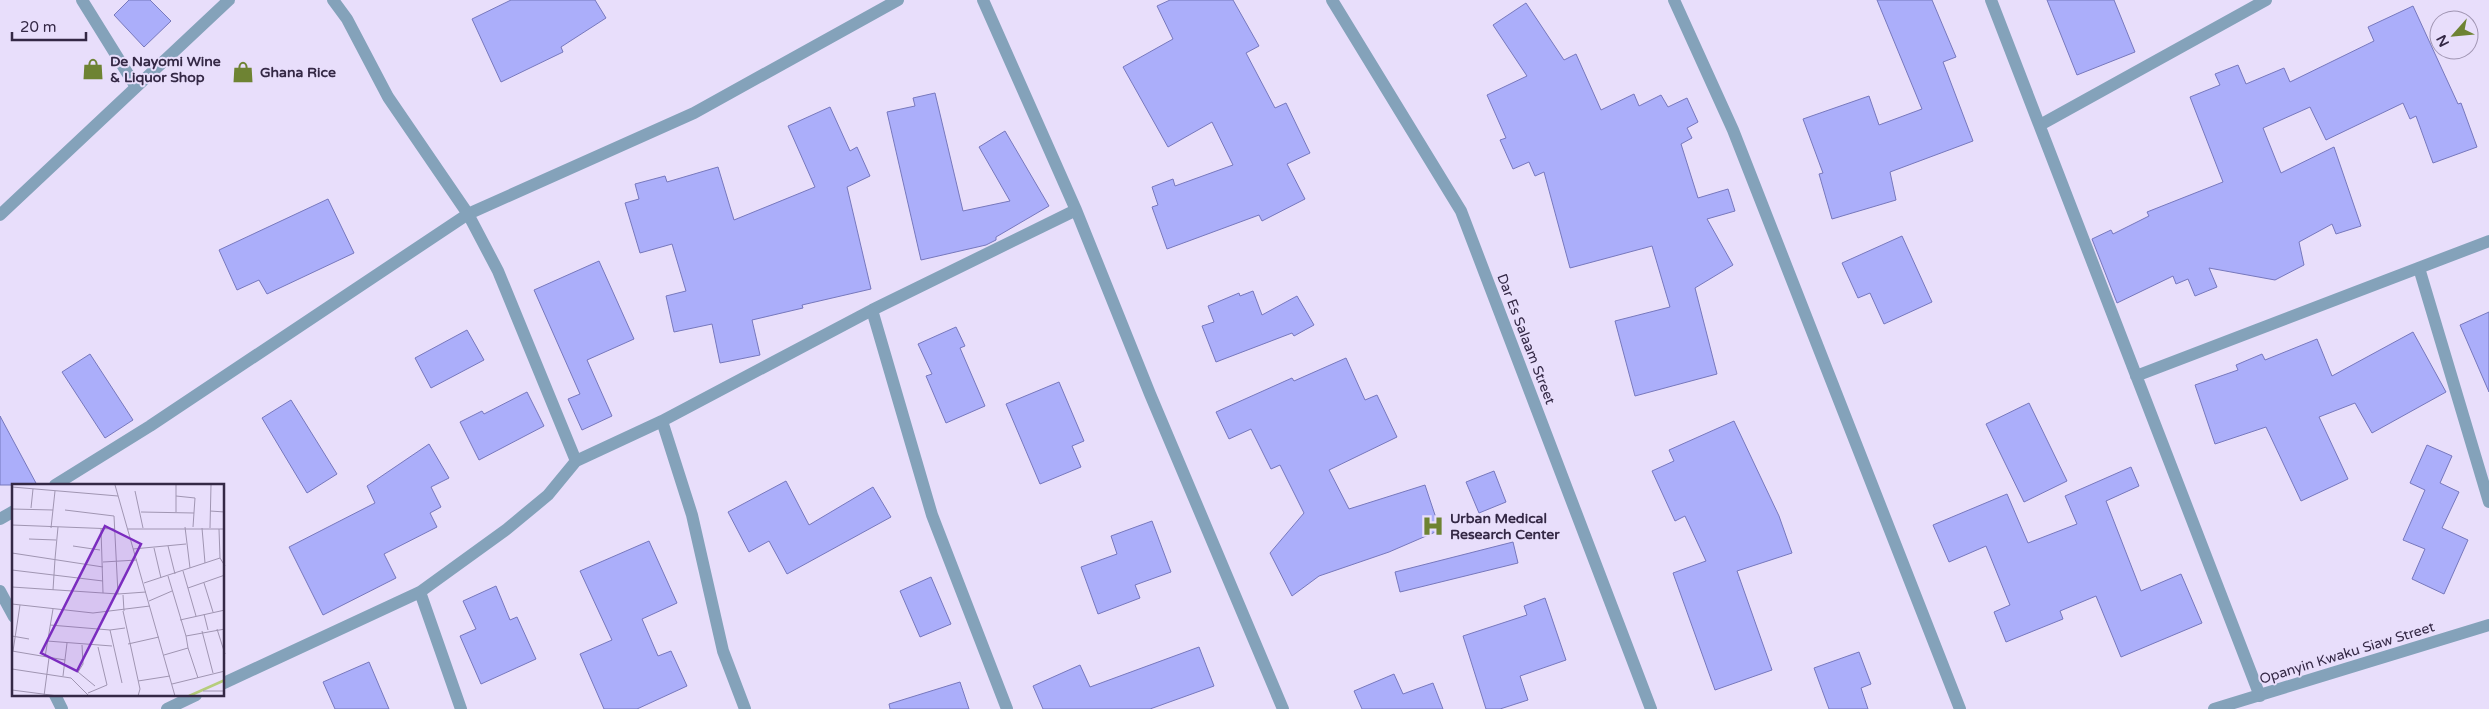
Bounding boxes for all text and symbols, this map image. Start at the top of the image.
scale bar [12,10,86,42]
north arrow [2429,10,2479,60]
text: 20 m [20,18,57,36]
text: N [2433,32,2453,50]
place label: De Nayomi Wine & Liquor Shop [110,53,221,86]
shop icon: De Nayomi Wine & Liquor Shop [80,56,106,82]
shop icon: Ghana Rice [230,59,256,85]
place label: Ghana Rice [260,64,336,81]
street label: Dar Es Salaam Street [1493,271,1559,407]
inset map [12,484,225,696]
place label: Urban Medical Research Center [1450,510,1560,543]
hospital icon: Urban Medical Research Center [1420,513,1446,539]
street label: Opanyin Kwaku Siaw Street [2257,618,2437,688]

